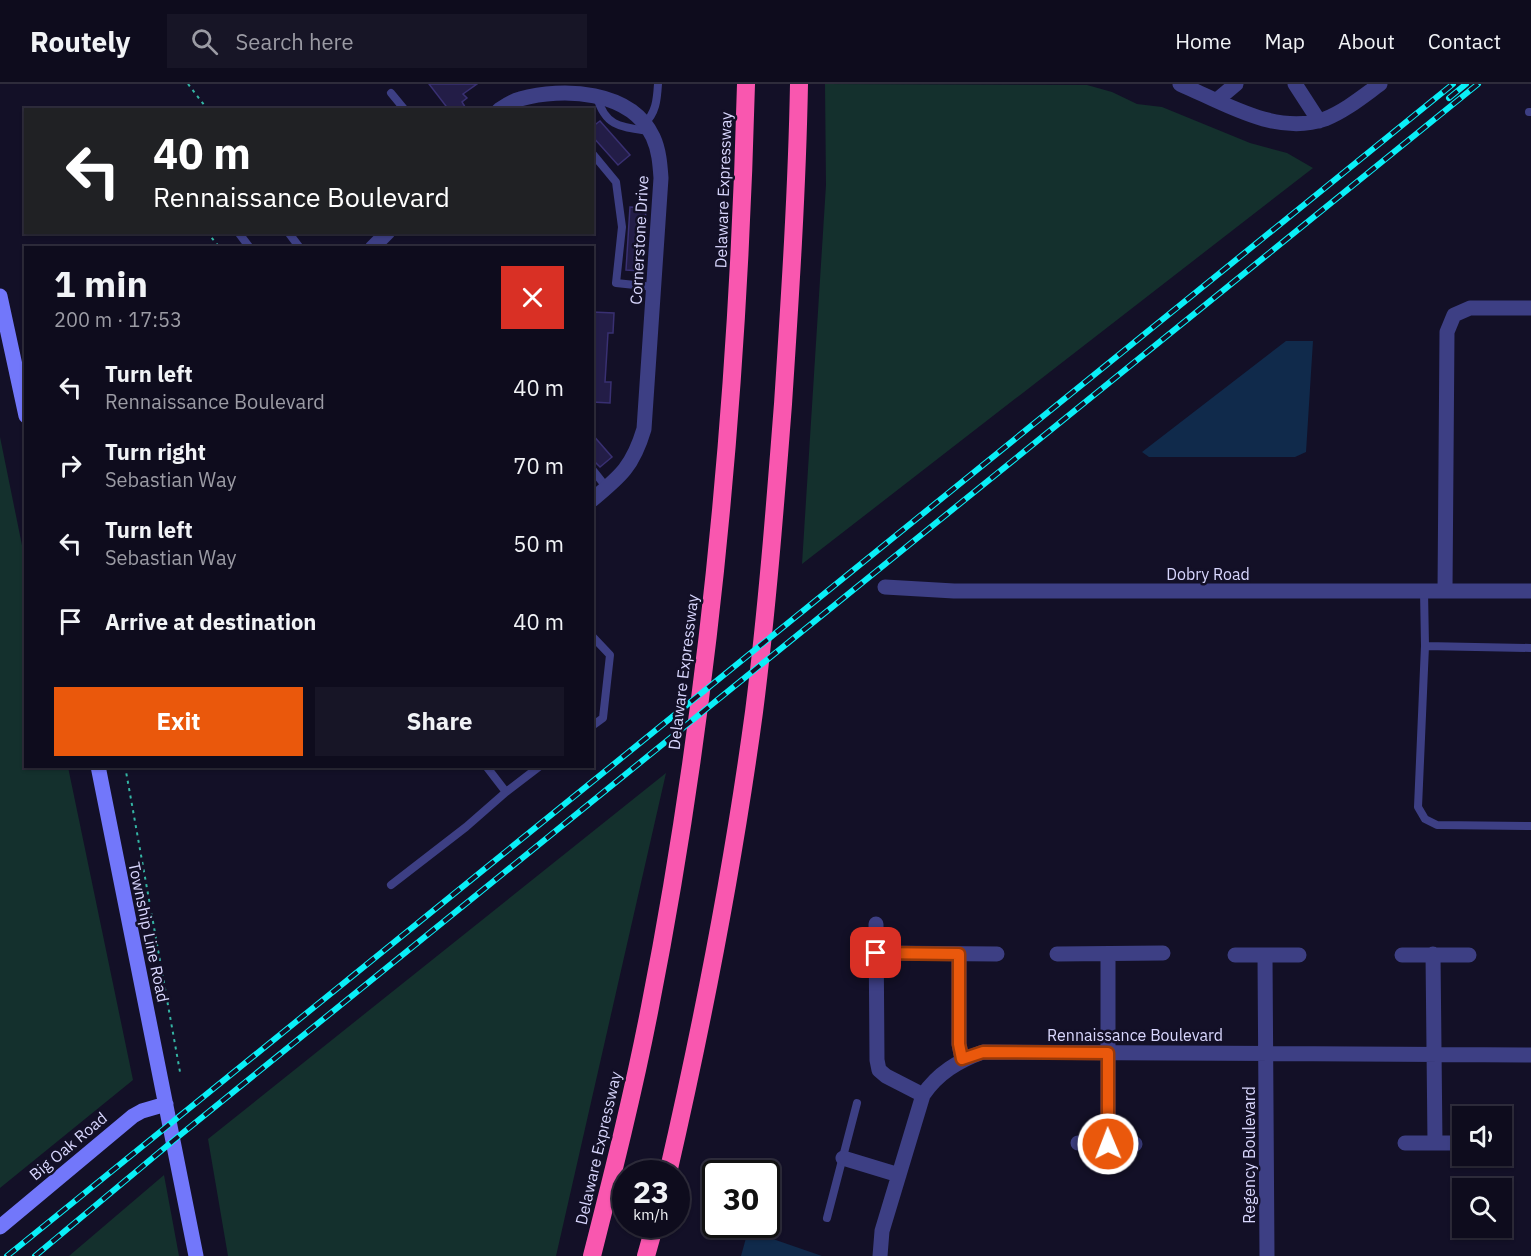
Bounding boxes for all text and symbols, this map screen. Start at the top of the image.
search box [167,14,587,68]
text: Routely [30,23,131,60]
icon: search [188,25,221,58]
text: Search here [236,27,354,56]
text: Home [1175,27,1232,55]
text: Map [1265,27,1305,55]
text: About [1338,27,1395,55]
text: Contact [1428,27,1501,55]
street label: Delaware Expressway [710,111,736,269]
text: 40 m [153,126,251,181]
icon: left [54,132,132,210]
street label: Cornerstone Drive [626,175,652,305]
text: Rennaissance Boulevard [153,179,450,214]
text: 1 min [54,260,148,307]
button: close [501,266,564,329]
text: 200 m · 17:53 [54,306,182,333]
text: Turn left [105,359,193,388]
icon: left [54,371,87,404]
text: 40 m [513,373,564,402]
text: Rennaissance Boulevard [105,388,325,415]
text: Turn right [105,437,206,466]
icon: right [54,449,87,482]
text: 70 m [513,451,564,480]
text: Sebastian Way [105,466,236,493]
text: Turn left [105,515,193,544]
icon: left [54,527,87,560]
text: 50 m [513,529,564,558]
text: Sebastian Way [105,544,236,571]
street label: Dobry Road [1166,564,1250,584]
street label: Delaware Expressway [664,593,702,751]
icon: arrive [54,605,87,638]
text: Arrive at destination [105,607,316,636]
text: 40 m [513,607,564,636]
button: Exit [54,687,303,756]
button: Share [315,687,564,756]
street label: Township Line Road [124,860,174,1004]
pin [850,927,901,978]
icon: arrive [859,936,892,969]
street label: Rennaissance Boulevard [1047,1025,1223,1045]
street label: Delaware Expressway [571,1069,625,1227]
street label: Regency Boulevard [1239,1086,1259,1224]
map controls [1452,1106,1512,1238]
button: sound [1452,1106,1512,1166]
street label: Big Oak Road [25,1108,111,1184]
position arrow [1076,1112,1140,1176]
speed limit sign: 30 [702,1160,780,1238]
text: 23 [633,1172,669,1211]
button: search [1452,1178,1512,1238]
text: km/h [633,1205,669,1224]

